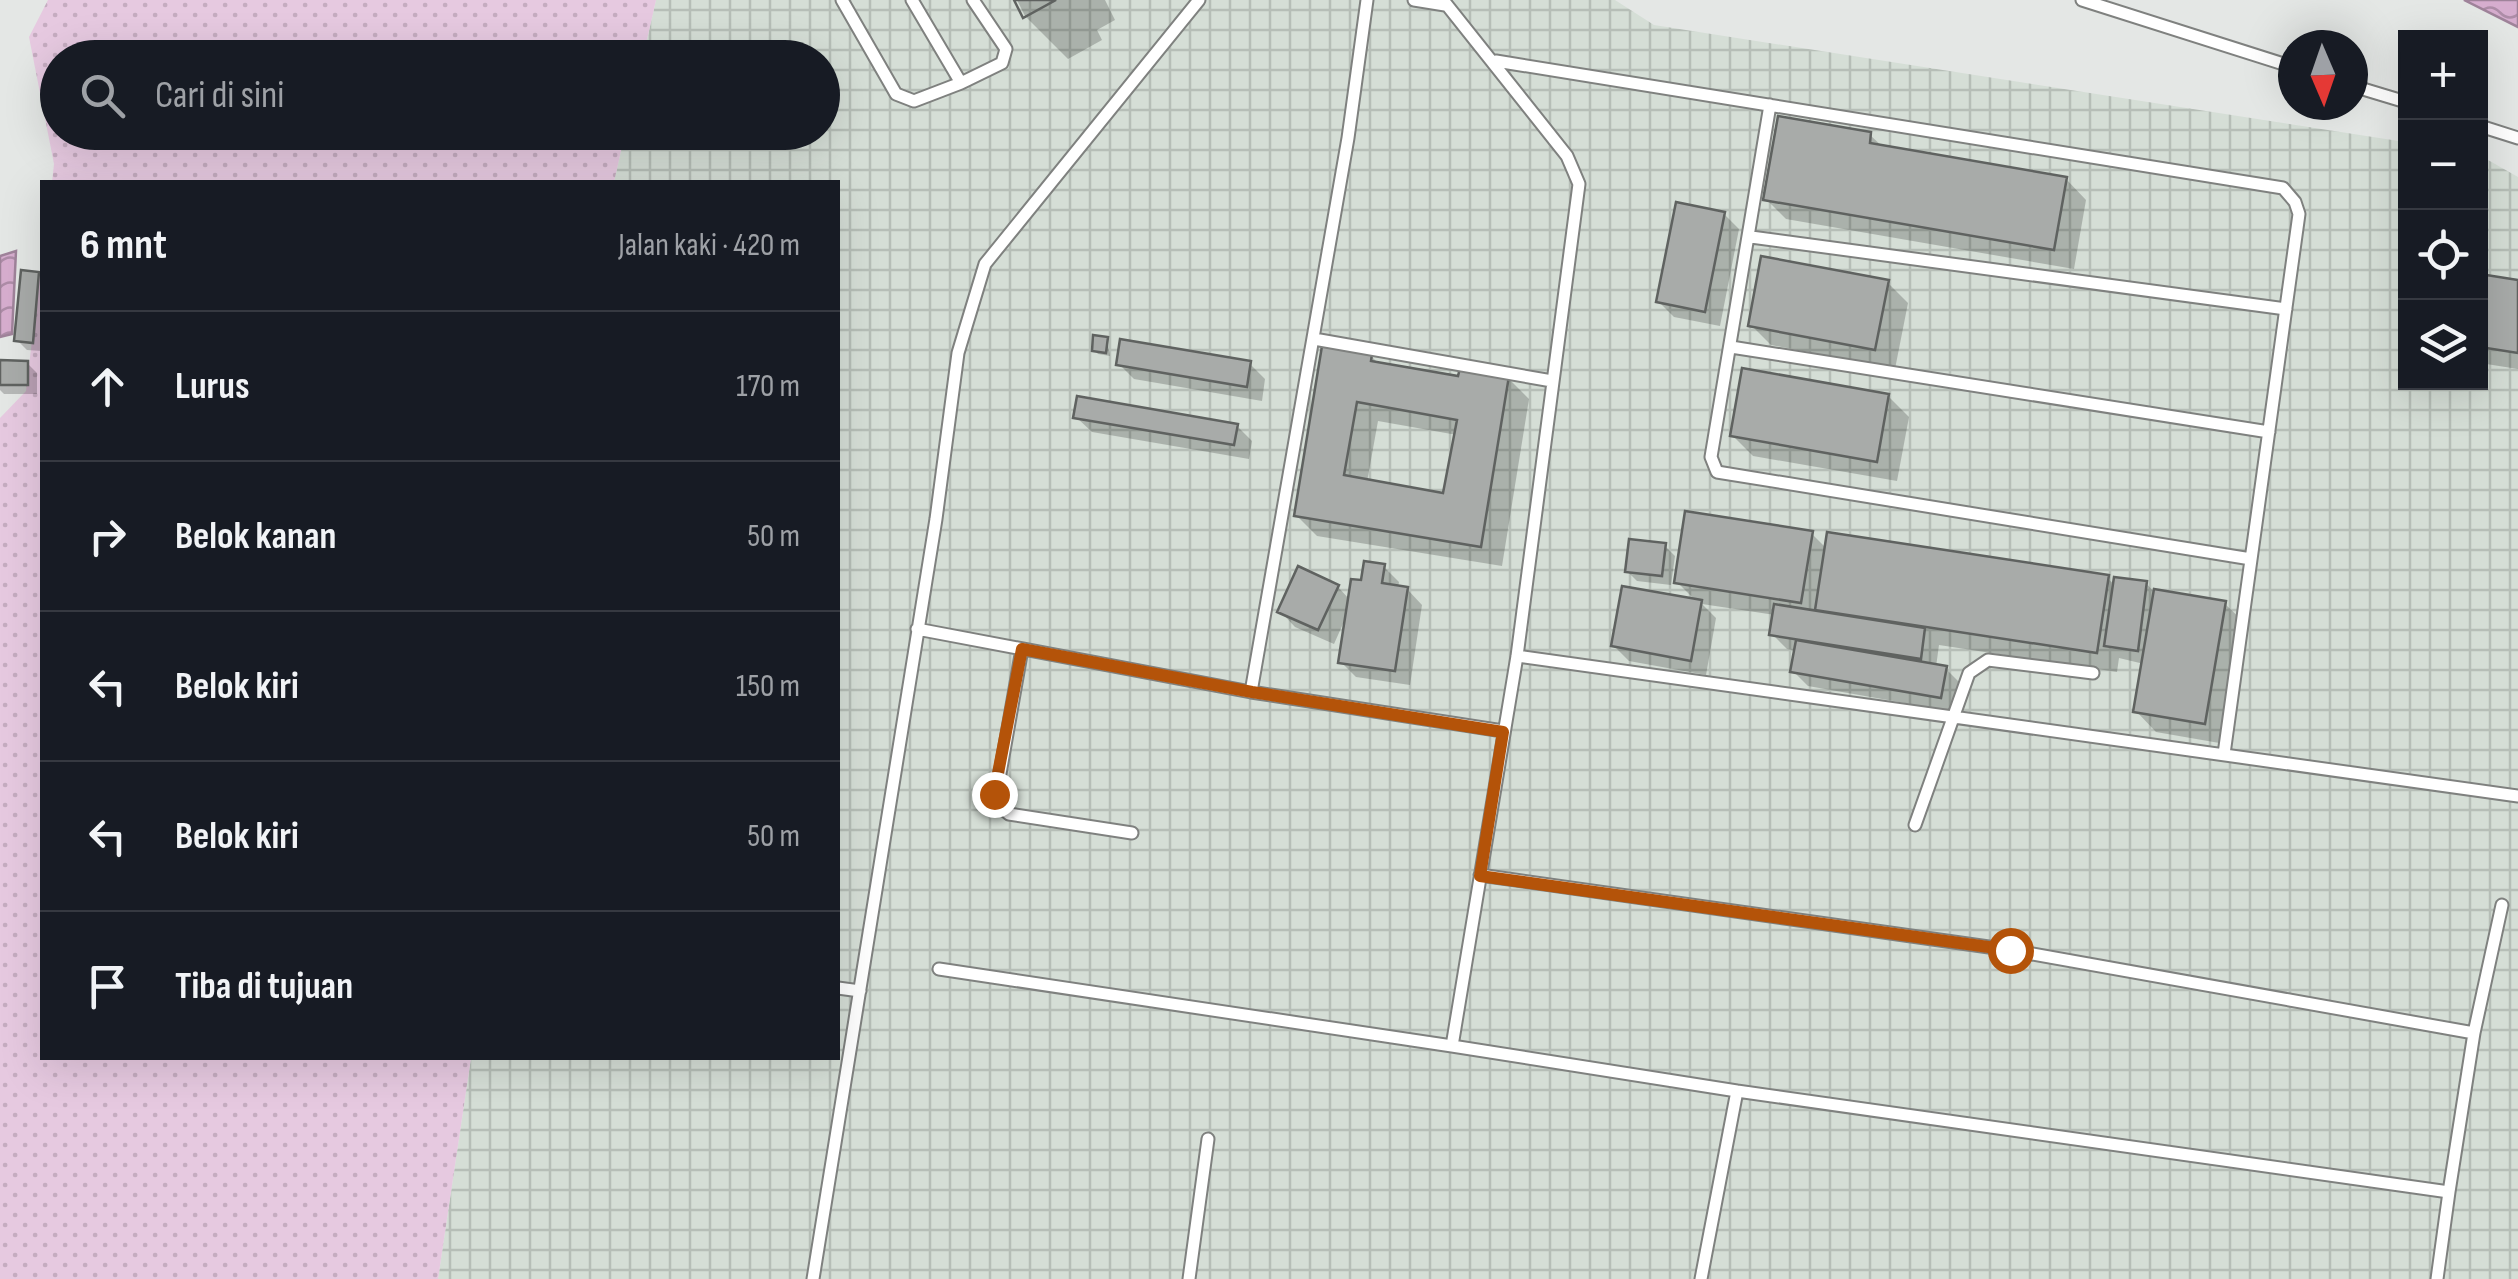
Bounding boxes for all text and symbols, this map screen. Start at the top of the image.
north arrow [2278,30,2368,120]
map controls [2398,30,2488,390]
button: + [2398,30,2488,120]
search box [40,40,840,150]
icon: search [75,68,130,123]
text: Cari di sini [155,73,284,118]
button: − [2398,120,2488,210]
button: locate [2398,210,2488,300]
text: 6 mnt [80,220,167,271]
text: Jalan kaki · 420 m [618,226,800,265]
button: layers [2398,300,2488,390]
icon: ahead [80,359,135,414]
text: Lurus [175,364,249,409]
text: 170 m [736,367,800,406]
icon: right [80,509,135,564]
text: Belok kanan [175,514,336,559]
text: 50 m [747,517,800,556]
icon: left [80,659,135,714]
text: Belok kiri [175,664,299,709]
text: 150 m [736,667,800,706]
route end [972,772,1018,818]
icon: left [80,809,135,864]
text: Belok kiri [175,814,299,859]
text: 50 m [747,817,800,856]
route start [1988,928,2034,974]
icon: arrive [80,959,135,1014]
text: Tiba di tujuan [175,964,353,1009]

